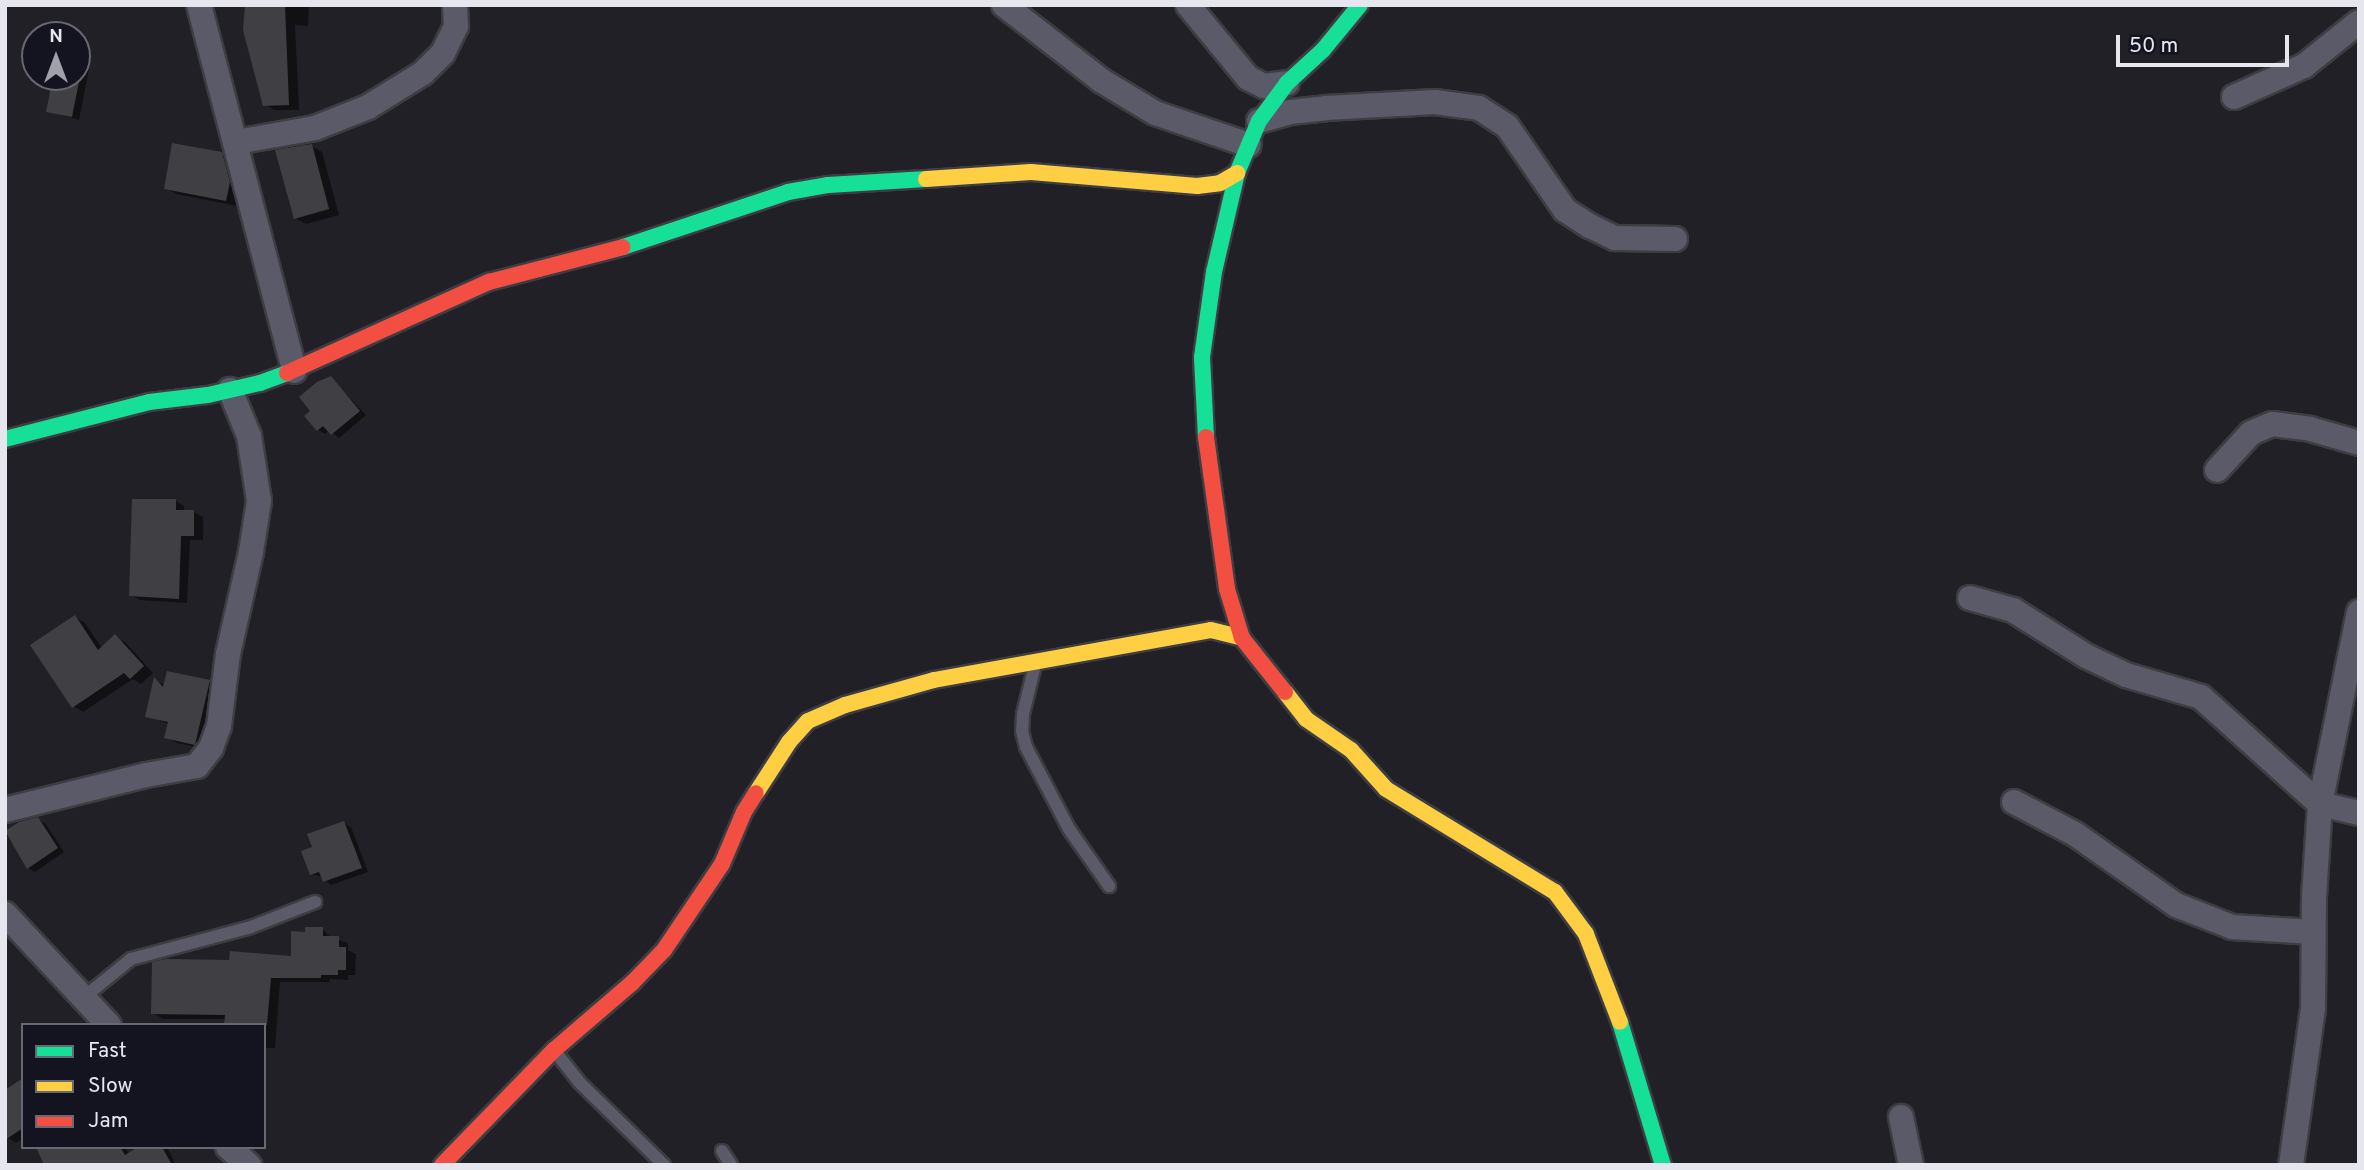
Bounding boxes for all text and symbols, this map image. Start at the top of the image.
north arrow [21,21,91,91]
scale bar [2119,21,2292,65]
text: N [49,25,63,49]
text: 50 m [2129,33,2178,60]
legend [21,1023,266,1149]
text: Fast [88,1038,127,1065]
text: Slow [88,1073,133,1100]
text: Jam [88,1108,129,1135]

